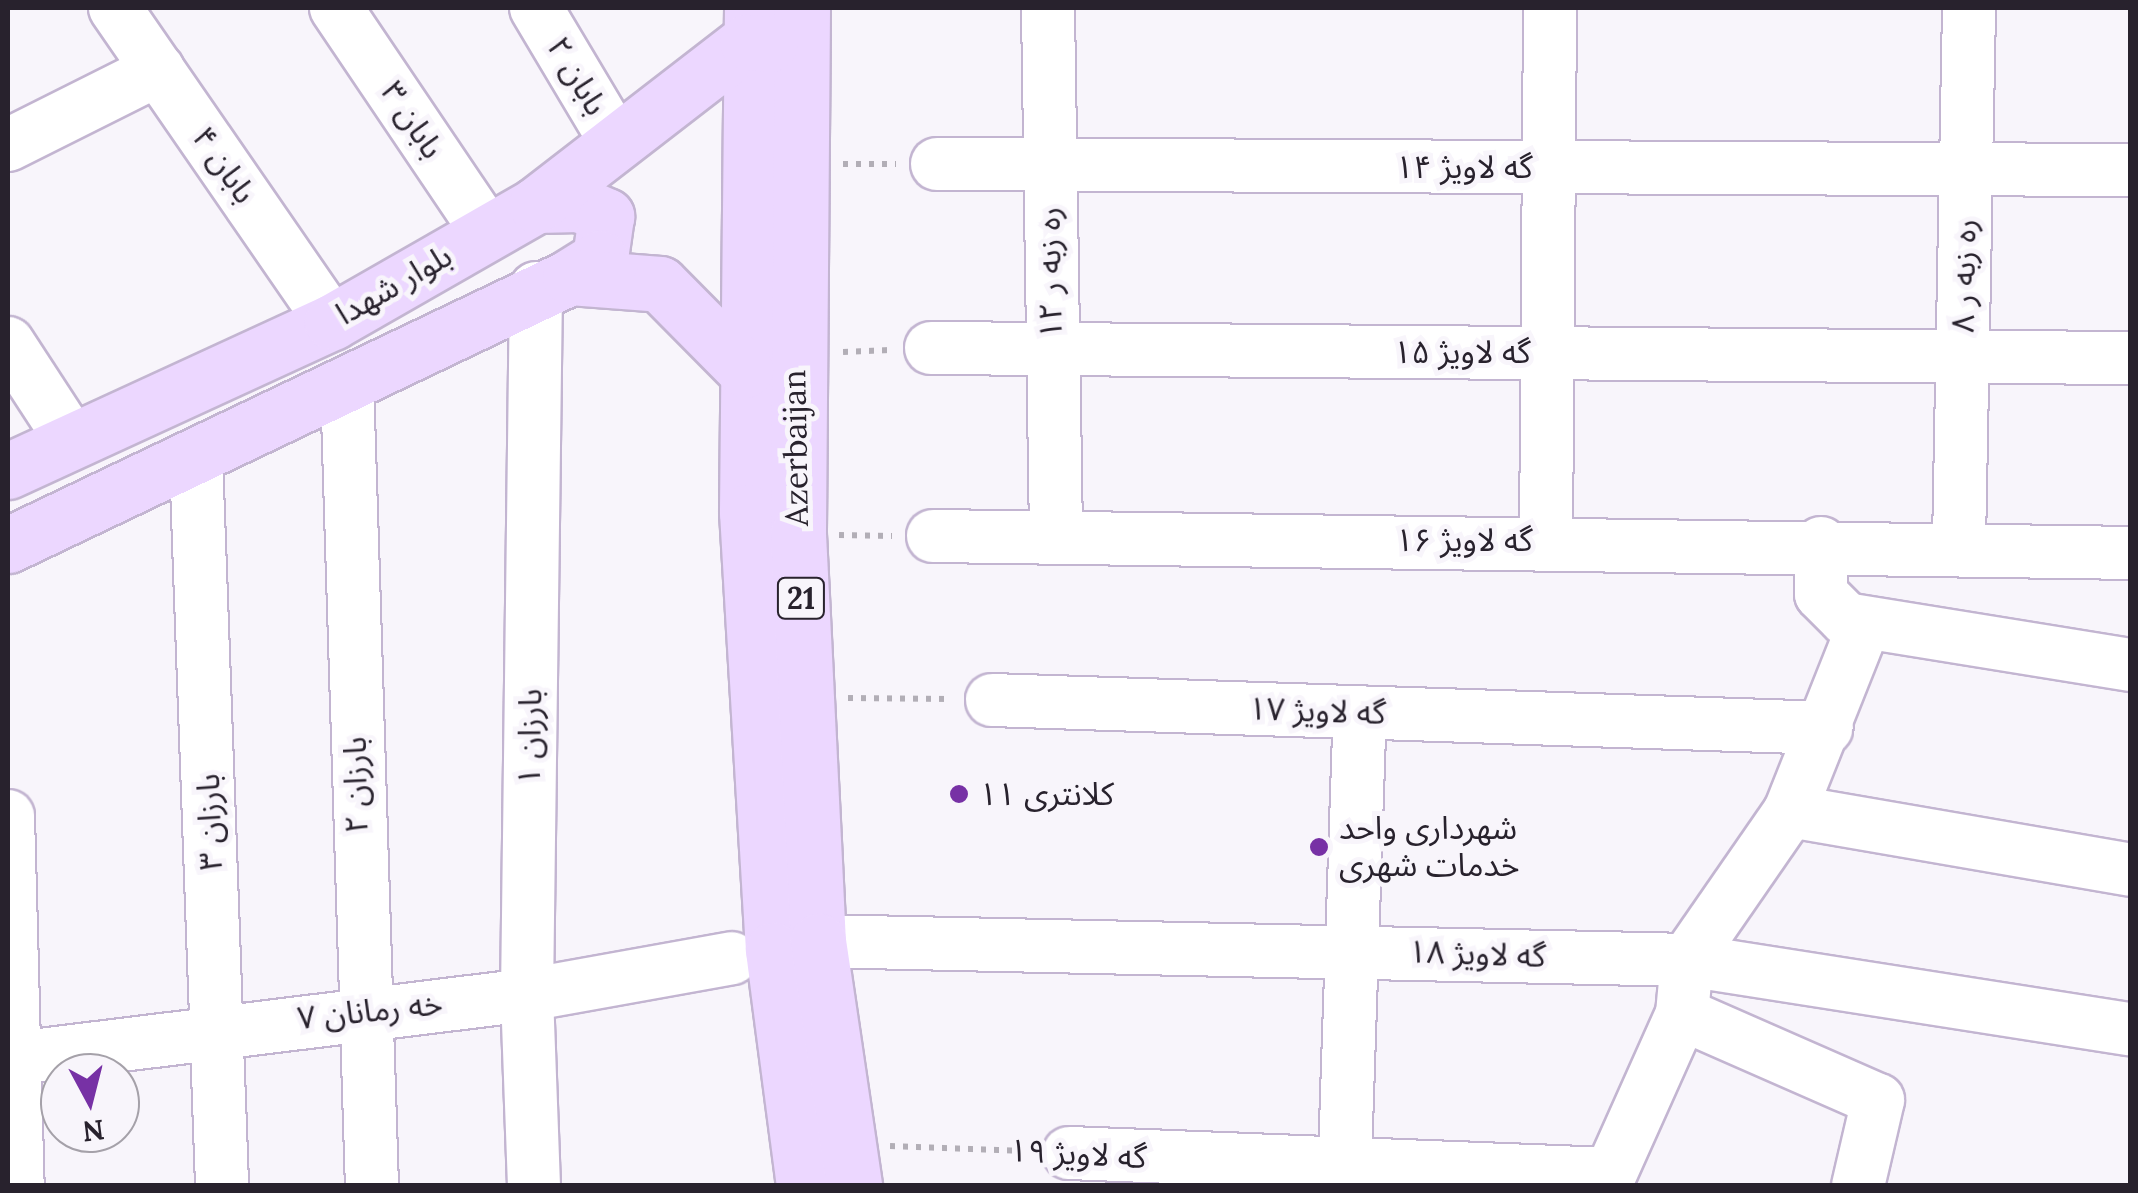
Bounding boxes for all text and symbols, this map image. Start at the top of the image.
street label: بابان ۲ [539,30,615,122]
street label: بابان ۳ [372,74,452,166]
street label: بابان ۴ [184,119,264,211]
street label: گه لاویژ ۱۴ [1395,148,1533,186]
street label: ره زبه ر ۱۲ [1030,207,1070,339]
street label: ۸ ره زبه ر [1944,219,1984,333]
street label: بلوار شهدا [329,237,459,333]
street label: گه لاویژ ۱۵ [1393,333,1531,371]
street label: Azerbaijan [775,369,817,527]
street label: ۱۶ گه لاویژ [1395,521,1533,559]
road number: 21 [776,573,826,623]
street label: بارزان ۱ [510,688,550,786]
street label: گه لاویژ ۱۷ [1248,689,1386,733]
street label: بارزان ۲ [336,736,376,834]
street label: بارزان ۳ [189,773,231,871]
place label: کلانتری ۱۱ [979,775,1114,813]
marker: کلانتری ۱۱ [948,783,970,805]
place label: شهرداری واحد خدمات شهری [1339,810,1519,885]
marker: شهرداری واحد خدمات شهری [1308,836,1330,858]
street label: گه لاویژ ۱۸ [1408,932,1546,976]
street label: خه رمانان ۷ [295,984,445,1038]
north arrow [40,1053,140,1153]
text: N [80,1112,106,1150]
street label: ۱۹ گه لاویژ [1008,1131,1148,1177]

